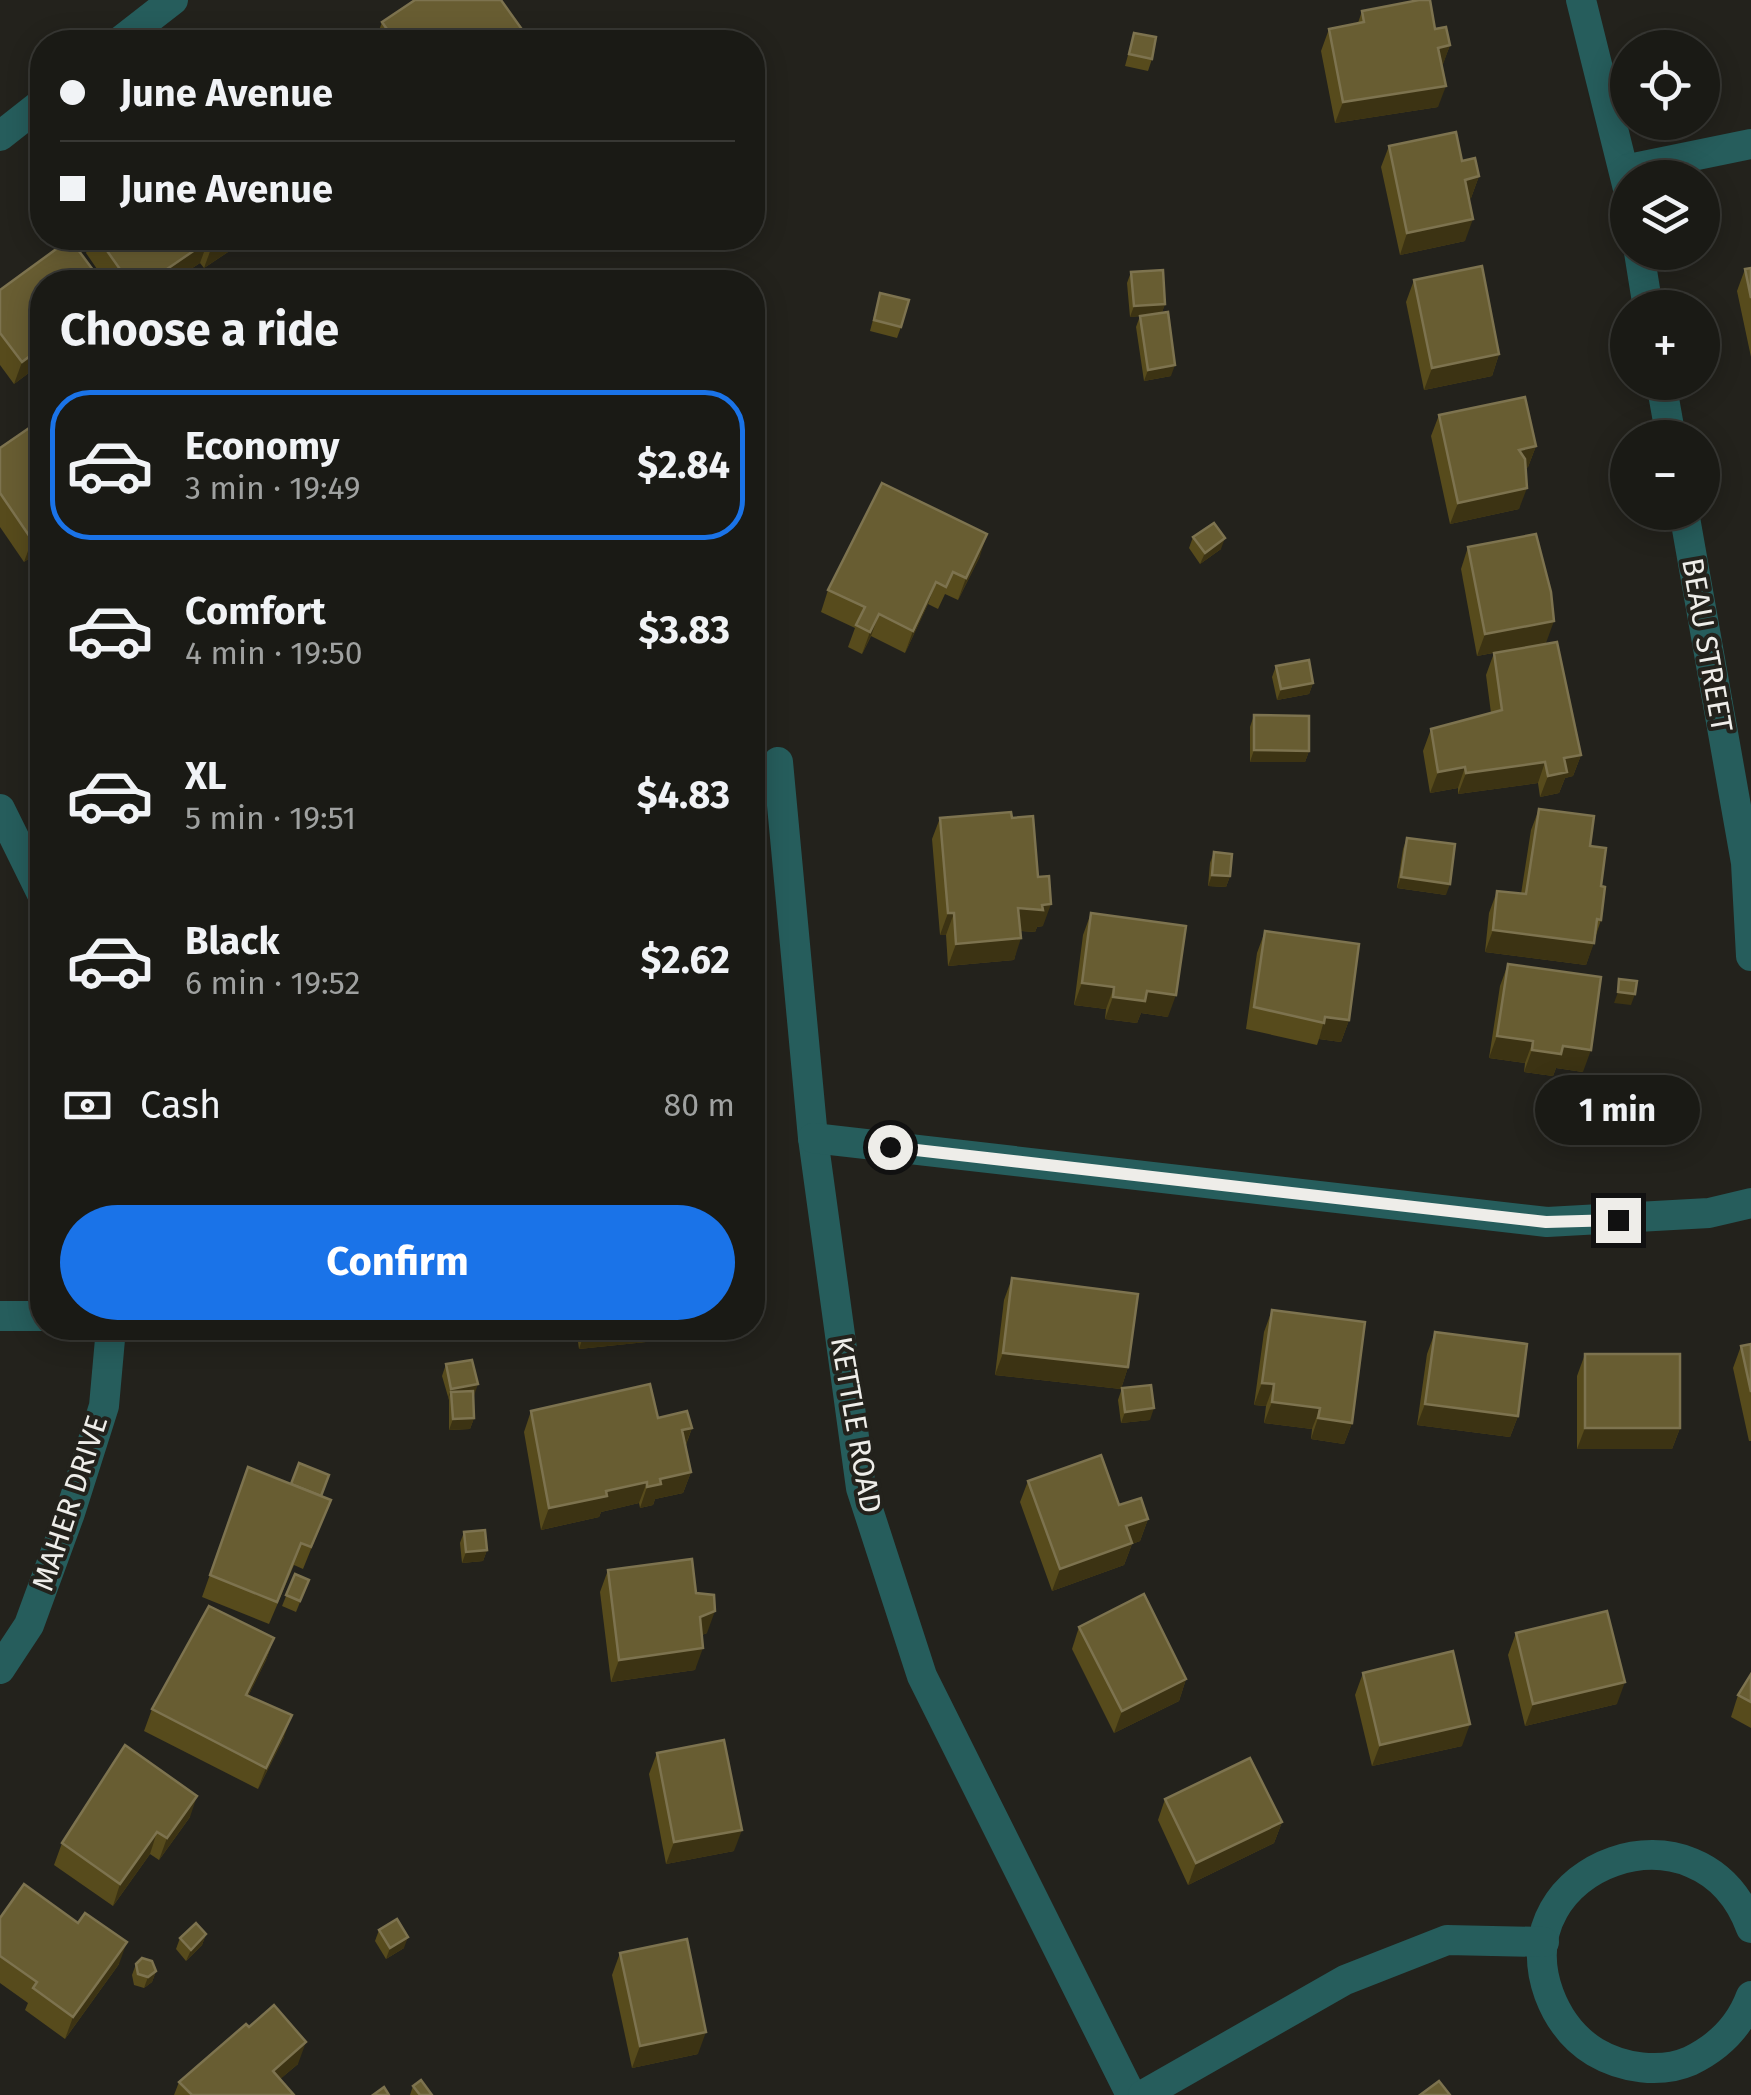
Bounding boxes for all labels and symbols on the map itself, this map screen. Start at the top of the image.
street label: BEAU STREET [1674,555,1740,735]
callout: 1 min [1536,1075,1700,1145]
route start [868,1125,913,1170]
route end [1596,1198,1641,1243]
street label: KETTLE ROAD [823,1334,889,1516]
street label: MAHER DRIVE [25,1411,115,1595]

